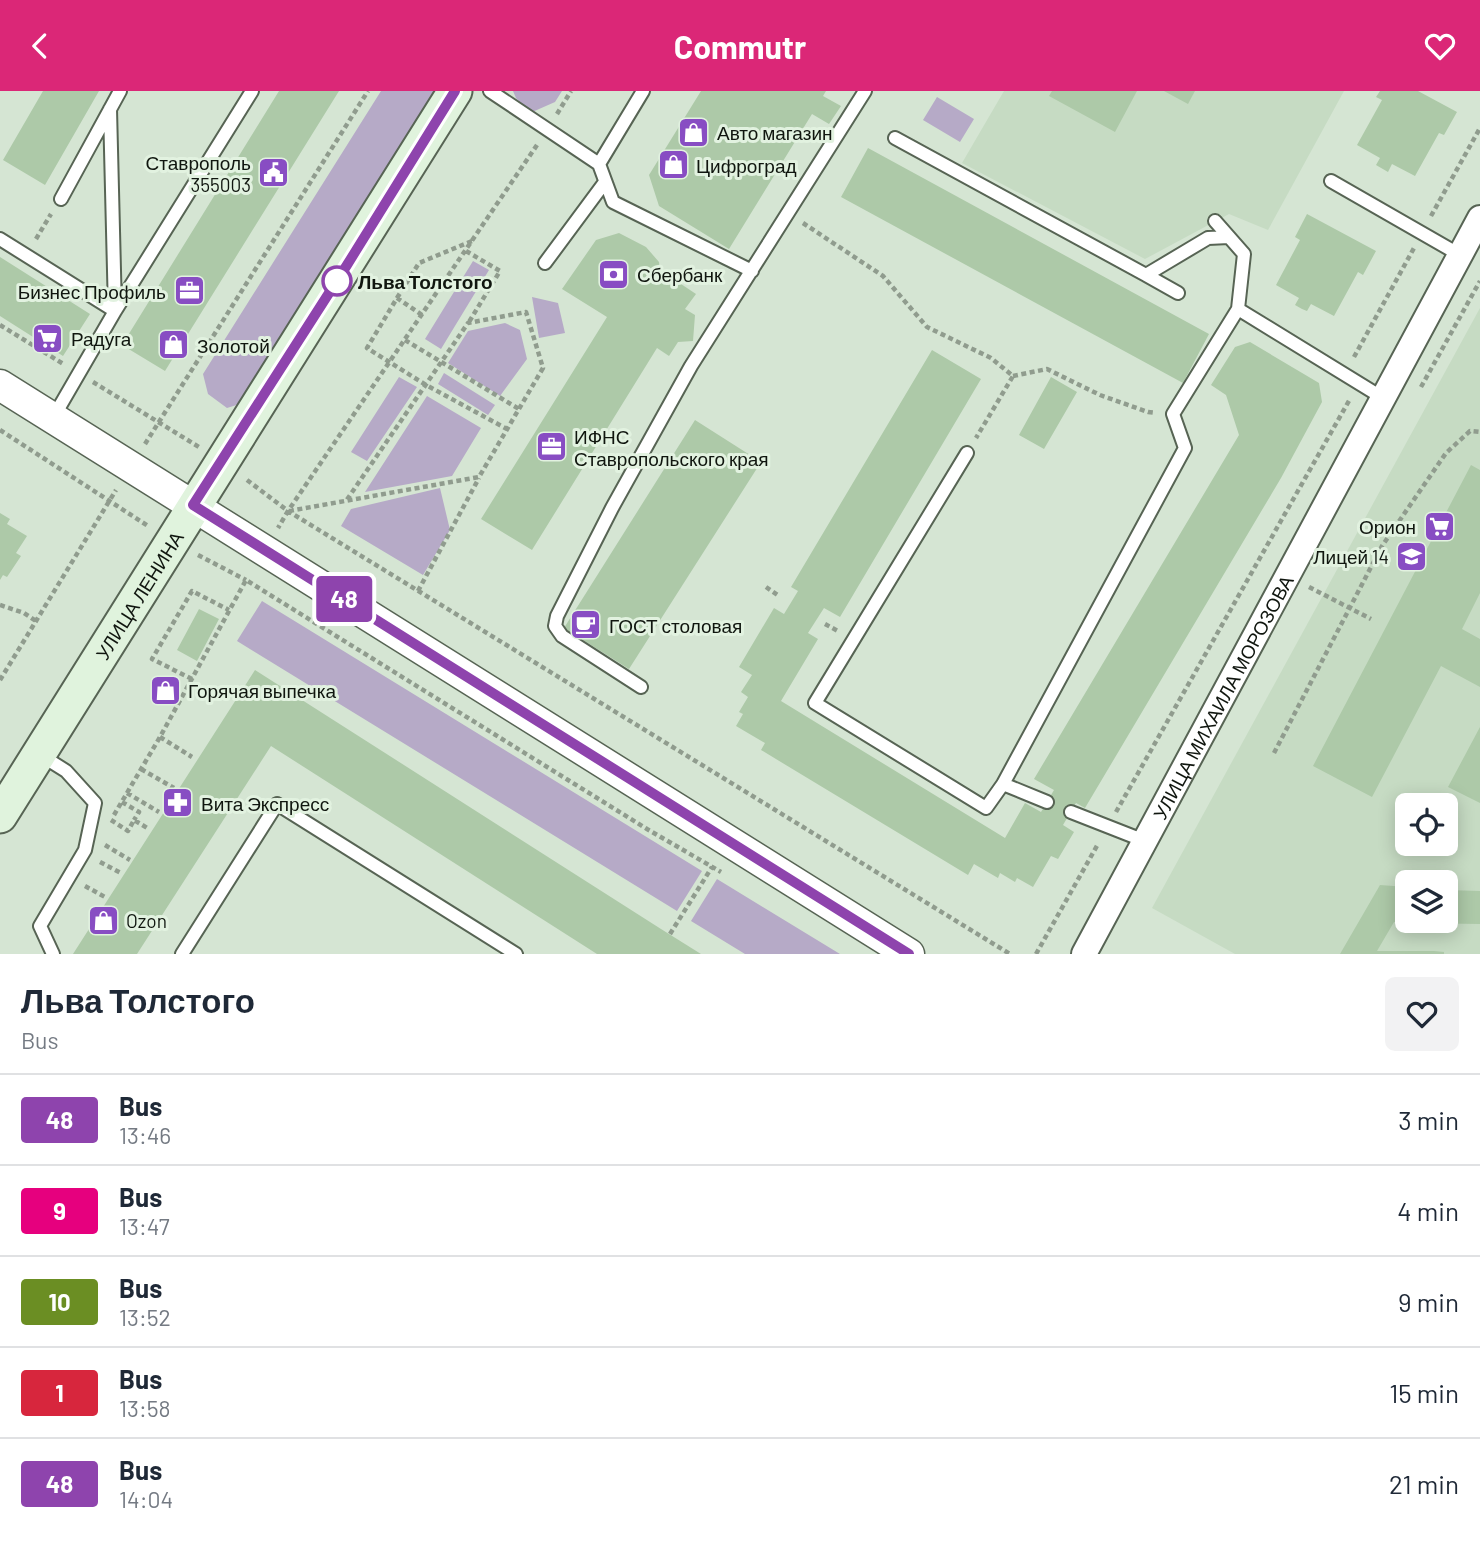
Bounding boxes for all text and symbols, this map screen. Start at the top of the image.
icon: back [21,27,59,65]
text: Commutr [674,27,806,65]
icon: heart [1421,27,1459,65]
shop icon: Авто магазин [677,115,711,149]
place label: Авто магазин [717,121,833,144]
shop icon: Цифроград [656,148,690,182]
place label: Ставрополь 355003 [146,151,251,196]
place label: Цифроград [696,154,797,177]
public building icon: Ставрополь 355003 [257,156,291,190]
bank icon: Сбербанк [597,257,631,291]
place label: Сбербанк [637,263,723,286]
marker: Льва Толстого [322,266,352,296]
place label: Льва Толстого [358,270,493,293]
office icon: Бизнес Профиль [172,274,206,308]
place label: Бизнес Профиль [18,280,166,303]
supermarket icon: Радуга [31,321,65,355]
place label: Радуга [71,327,132,350]
shop icon: Золотой [157,328,191,362]
place label: Золотой [197,334,270,357]
place label: ИФНС Ставропольского края [574,425,769,470]
office icon: ИФНС Ставропольского края [534,430,568,464]
supermarket icon: Орион [1422,509,1456,543]
place label: Орион [1359,515,1416,538]
street label: УЛИЦА ЛЕНИНА [90,526,188,663]
school or university icon: Лицей 14 [1395,539,1429,573]
place label: Лицей 14 [1313,545,1389,568]
street label: УЛИЦА МИХАИЛА МОРОЗОВА [1147,570,1298,823]
line badge: 48 [312,576,376,622]
text: 48 [330,584,358,613]
cafe icon: ГОСТ столовая [569,608,603,642]
place label: ГОСТ столовая [609,614,742,637]
shop icon: Горячая выпечка [148,673,182,707]
place label: Горячая выпечка [188,679,336,702]
pharmacy icon: Вита Экспресс [161,786,195,820]
place label: Вита Экспресс [201,792,329,815]
map controls [1395,793,1458,933]
button: locate [1395,793,1458,856]
button: layers [1395,870,1458,933]
shop icon: Ozon [86,903,120,937]
place label: Ozon [126,909,167,932]
button: heart [1385,977,1459,1051]
text: Льва Толстого [21,980,255,1020]
text: Bus [21,1026,59,1054]
text: Bus [119,1090,162,1121]
text: 3 min [1398,1104,1459,1135]
text: 48 [46,1105,73,1134]
text: 13:46 [119,1121,171,1149]
text: Bus [119,1181,162,1212]
text: 4 min [1397,1195,1459,1226]
text: 9 [53,1196,66,1225]
text: 13:47 [119,1212,170,1240]
text: Bus [119,1272,162,1303]
text: 9 min [1398,1286,1459,1317]
text: 10 [48,1287,71,1316]
text: 13:52 [119,1303,171,1331]
text: Bus [119,1363,162,1394]
text: 15 min [1389,1377,1459,1408]
text: 1 [55,1378,64,1407]
text: 13:58 [119,1394,171,1422]
text: Bus [119,1454,162,1485]
text: 21 min [1389,1468,1459,1499]
text: 48 [46,1469,73,1498]
text: 14:04 [119,1485,173,1513]

